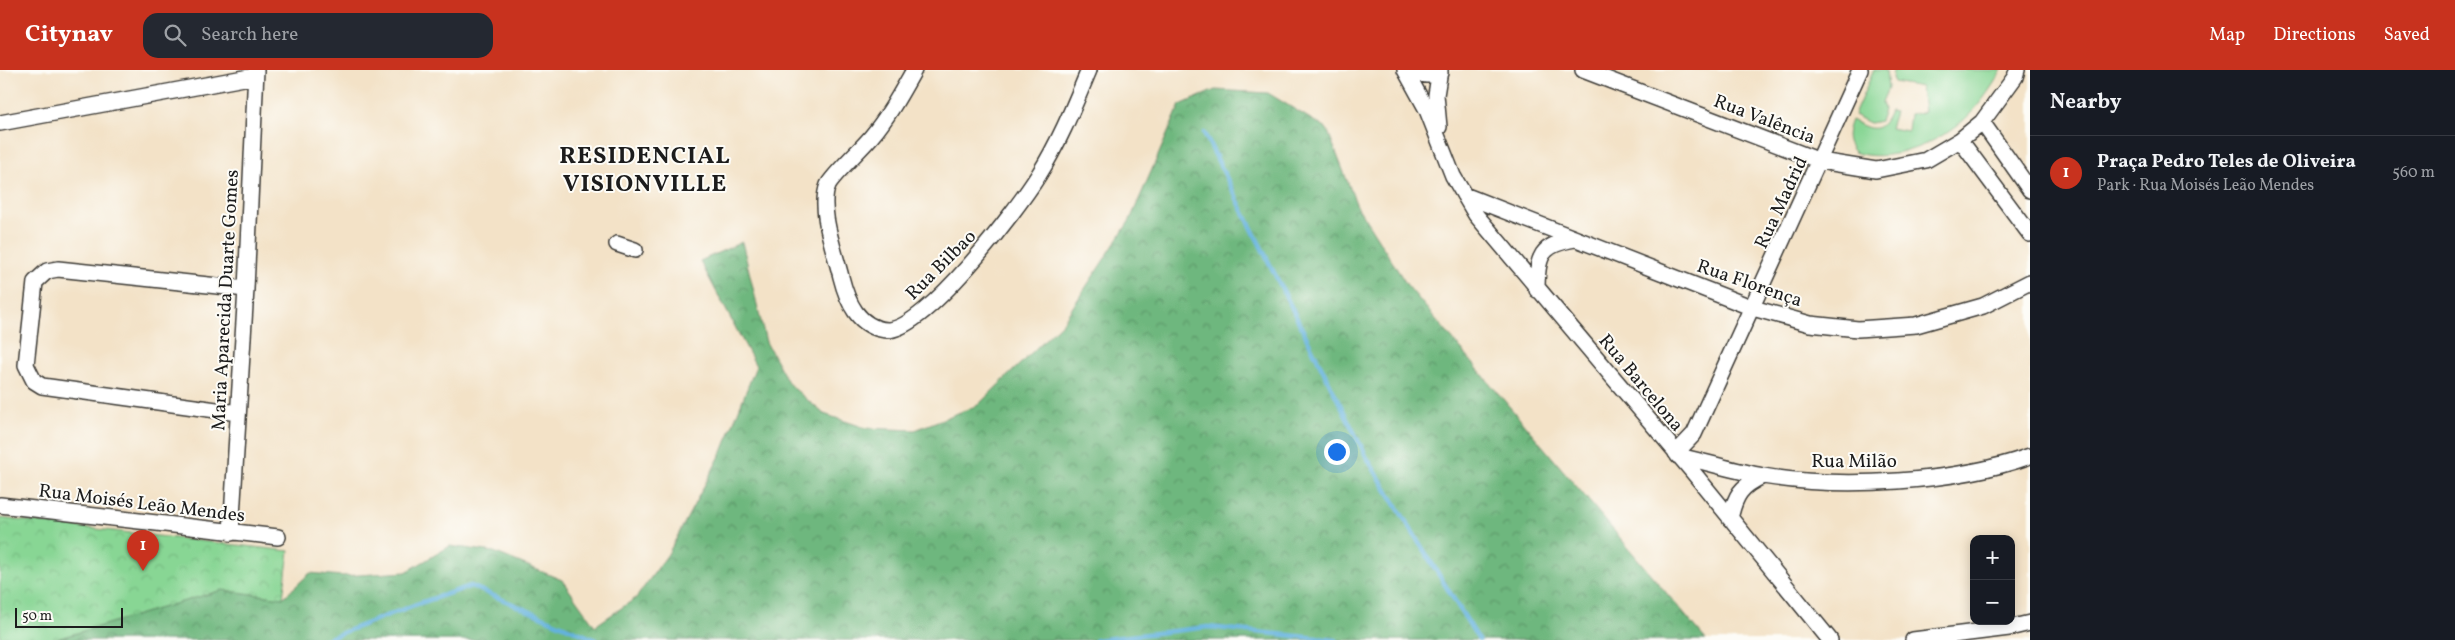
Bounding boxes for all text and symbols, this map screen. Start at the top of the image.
search box [143,13,493,58]
text: Citynav [25,18,113,52]
icon: search [161,21,189,49]
text: Search here [201,22,298,48]
text: Map [2209,23,2245,48]
text: Directions [2273,23,2356,48]
text: Saved [2384,23,2430,48]
text: Nearby [2050,88,2121,117]
street label: Rua Valência [1710,89,1819,151]
district label: RESIDENCIAL VISIONVILLE [559,140,731,202]
text: Praça Pedro Teles de Oliveira [2097,149,2356,175]
street label: Rua Madrid [1749,152,1815,253]
text: 1 [2063,162,2069,184]
text: 560 m [2392,162,2435,184]
street label: Maria Aparecida Duarte Gomes [206,169,246,431]
text: Park · Rua Moisés Leão Mendes [2097,175,2314,197]
street label: Rua Bilbao [900,224,982,306]
street label: Rua Florença [1693,254,1805,314]
street label: Rua Barcelona [1592,329,1689,438]
your location [1324,439,1350,465]
street label: Rua Milão [1811,449,1897,475]
street label: Rua Moisés Leão Mendes [37,478,246,530]
pin: 1 [127,530,159,571]
map controls [1970,535,2015,625]
button: + [1970,535,2015,580]
button: − [1970,580,2015,625]
scale bar [15,605,122,628]
text: 50 m [22,607,52,626]

